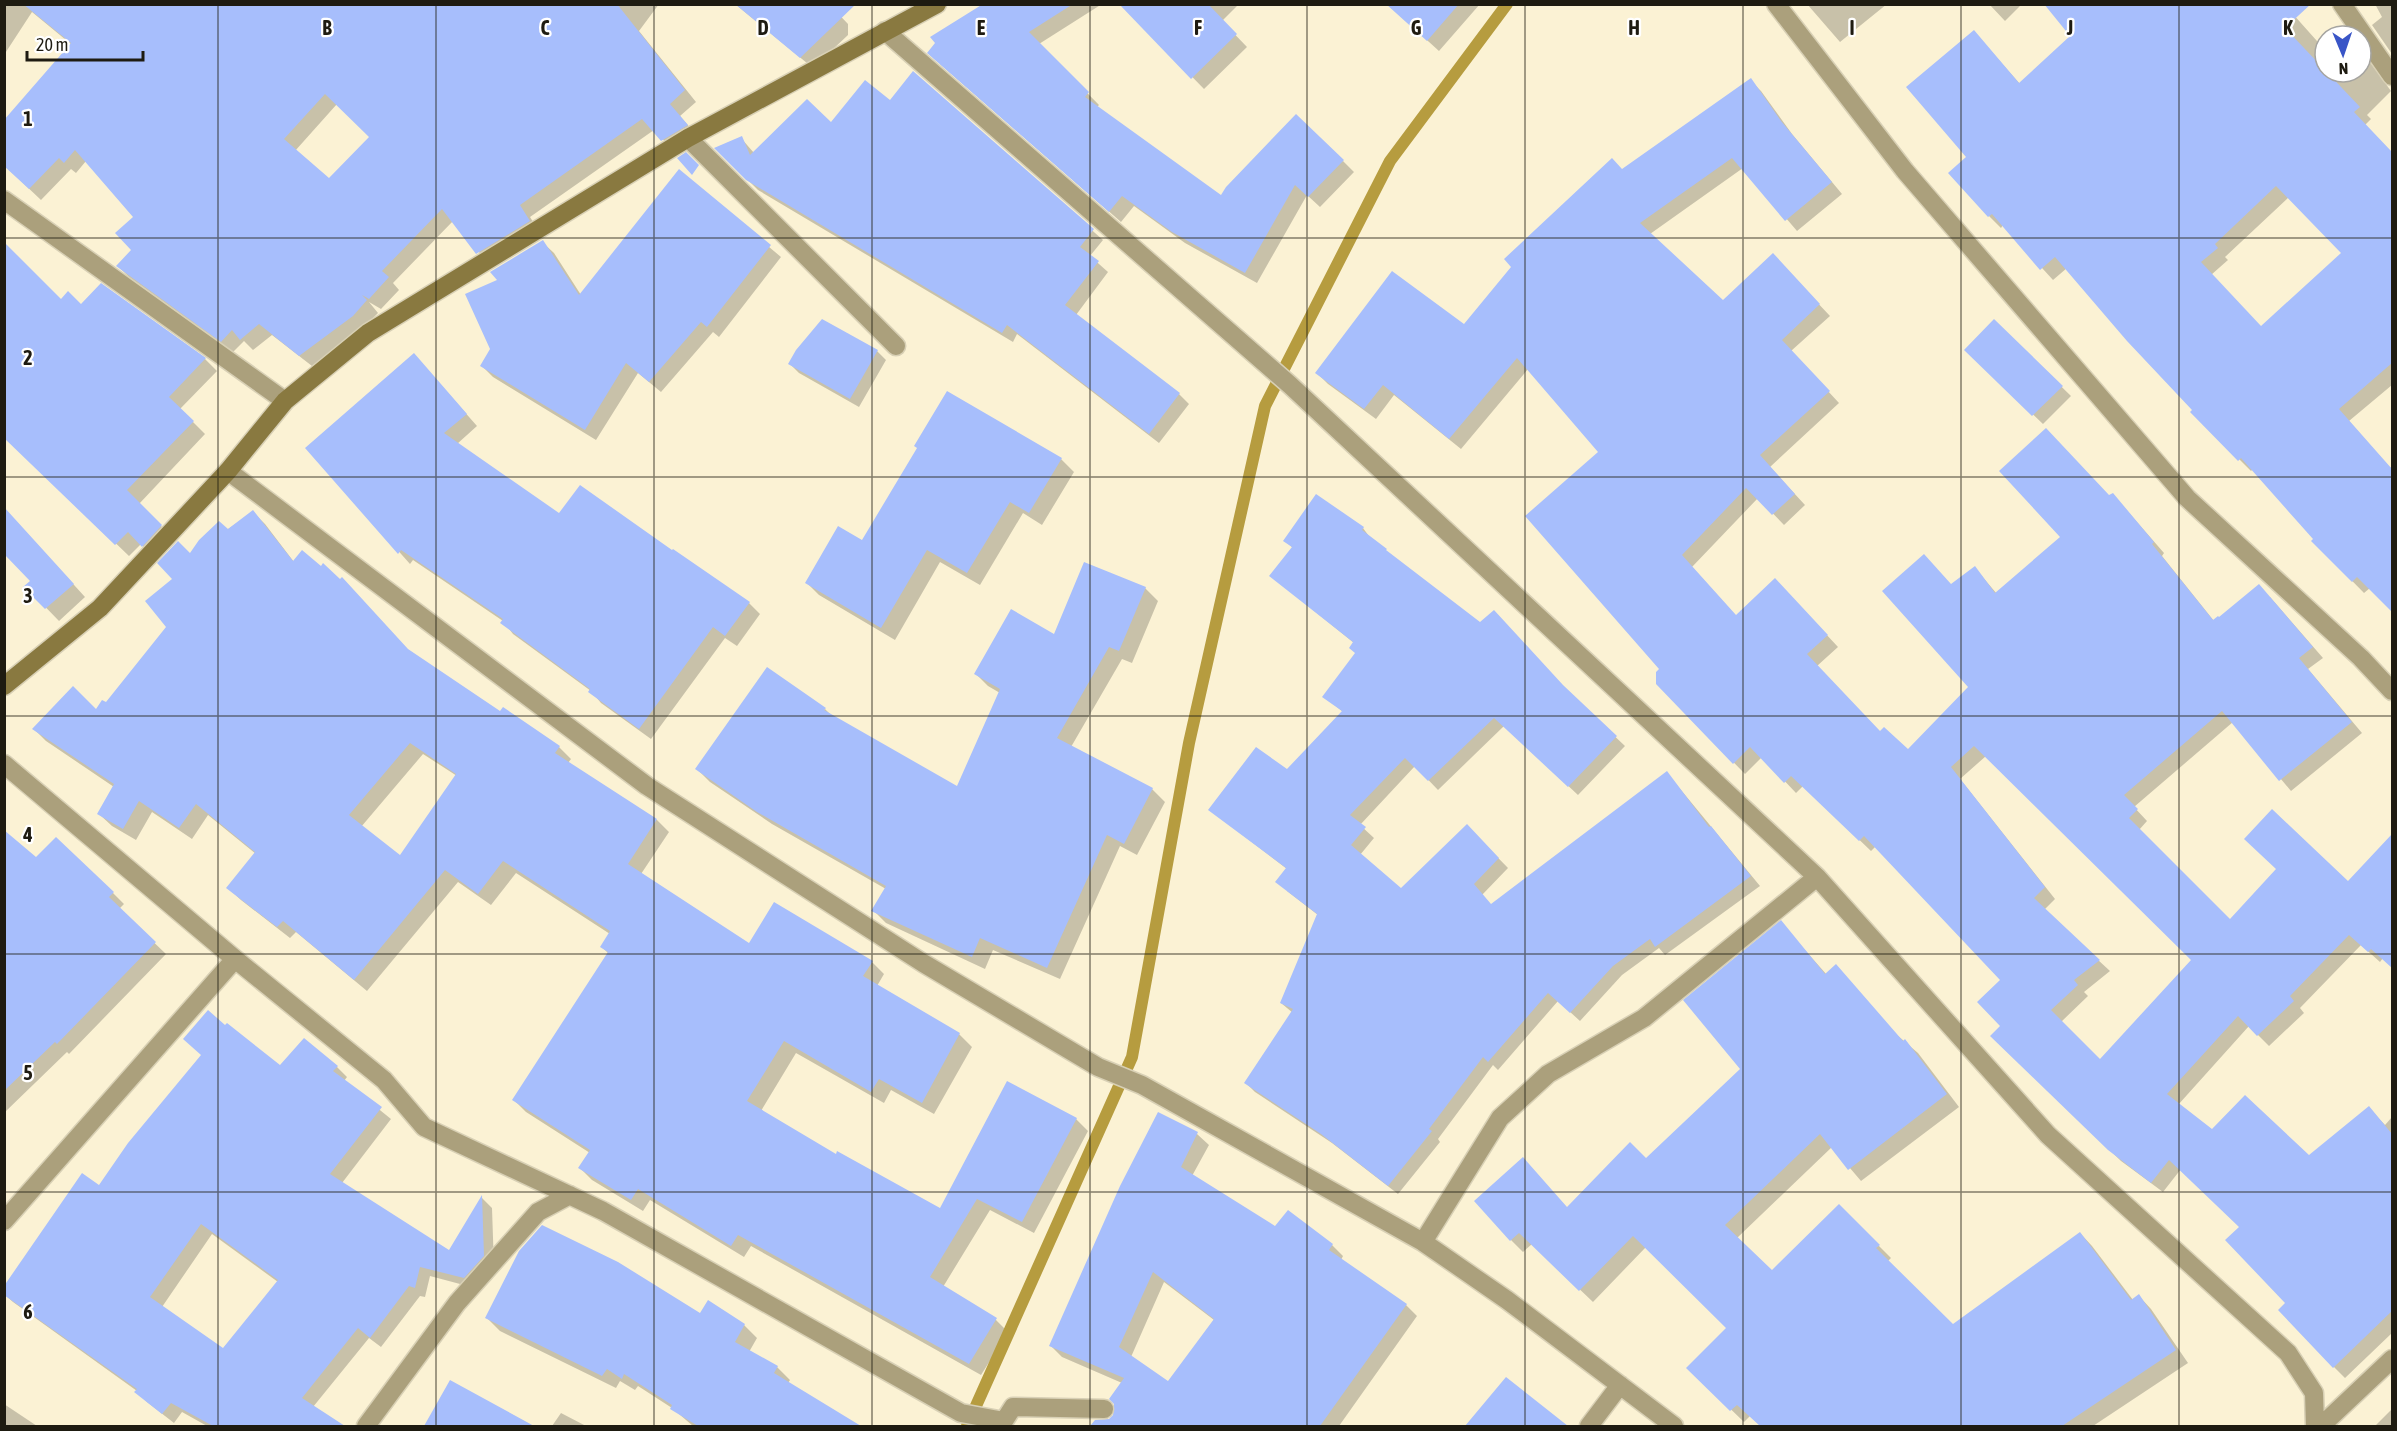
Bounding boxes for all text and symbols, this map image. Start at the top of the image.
text: B [322,16,332,39]
text: C [541,16,550,39]
text: D [757,16,769,39]
text: E [977,16,986,39]
text: F [1194,16,1202,39]
text: G [1411,16,1422,39]
text: H [1628,16,1640,39]
text: I [1849,16,1855,39]
text: J [2066,16,2073,39]
text: K [2283,16,2293,39]
scale bar [27,24,142,62]
north arrow [2313,24,2373,84]
text: 20 m [36,34,68,55]
text: N [2338,60,2349,78]
text: 1 [23,107,33,130]
text: 2 [23,346,33,369]
text: 3 [23,584,33,607]
text: 4 [22,823,33,846]
text: 5 [23,1061,33,1084]
text: 6 [23,1300,33,1323]

